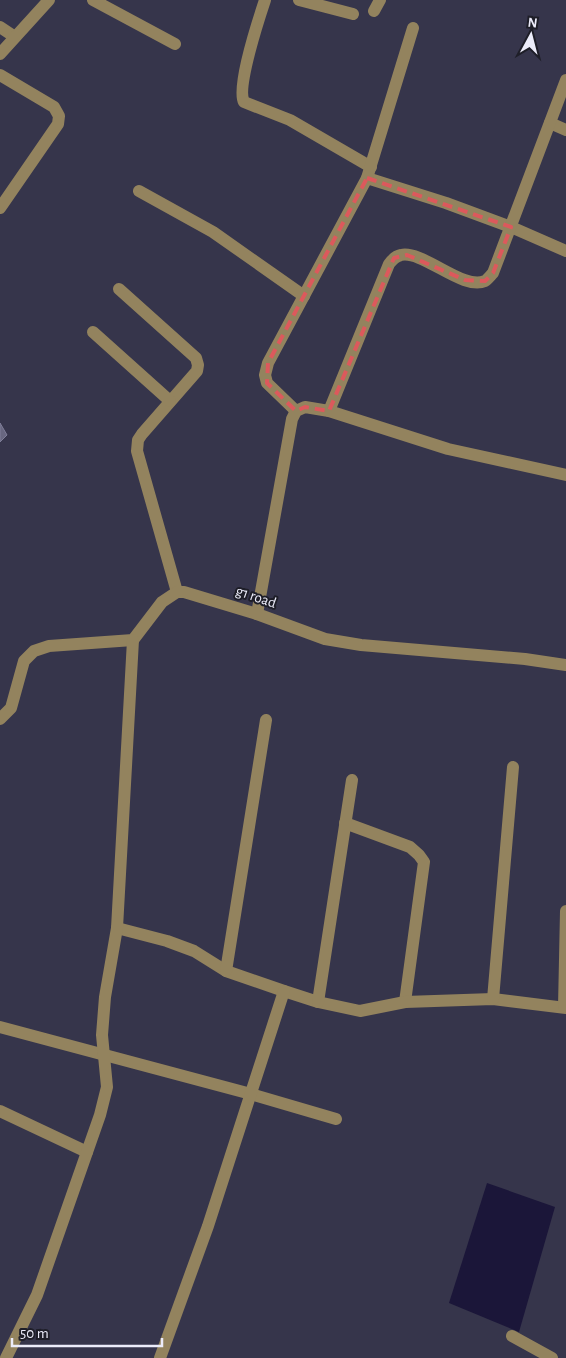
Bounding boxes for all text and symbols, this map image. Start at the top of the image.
north arrow [506,10,556,60]
text: N [527,16,538,31]
street label: g1 road [234,583,278,611]
scale bar [12,1316,162,1348]
text: 50 m [20,1326,49,1341]

